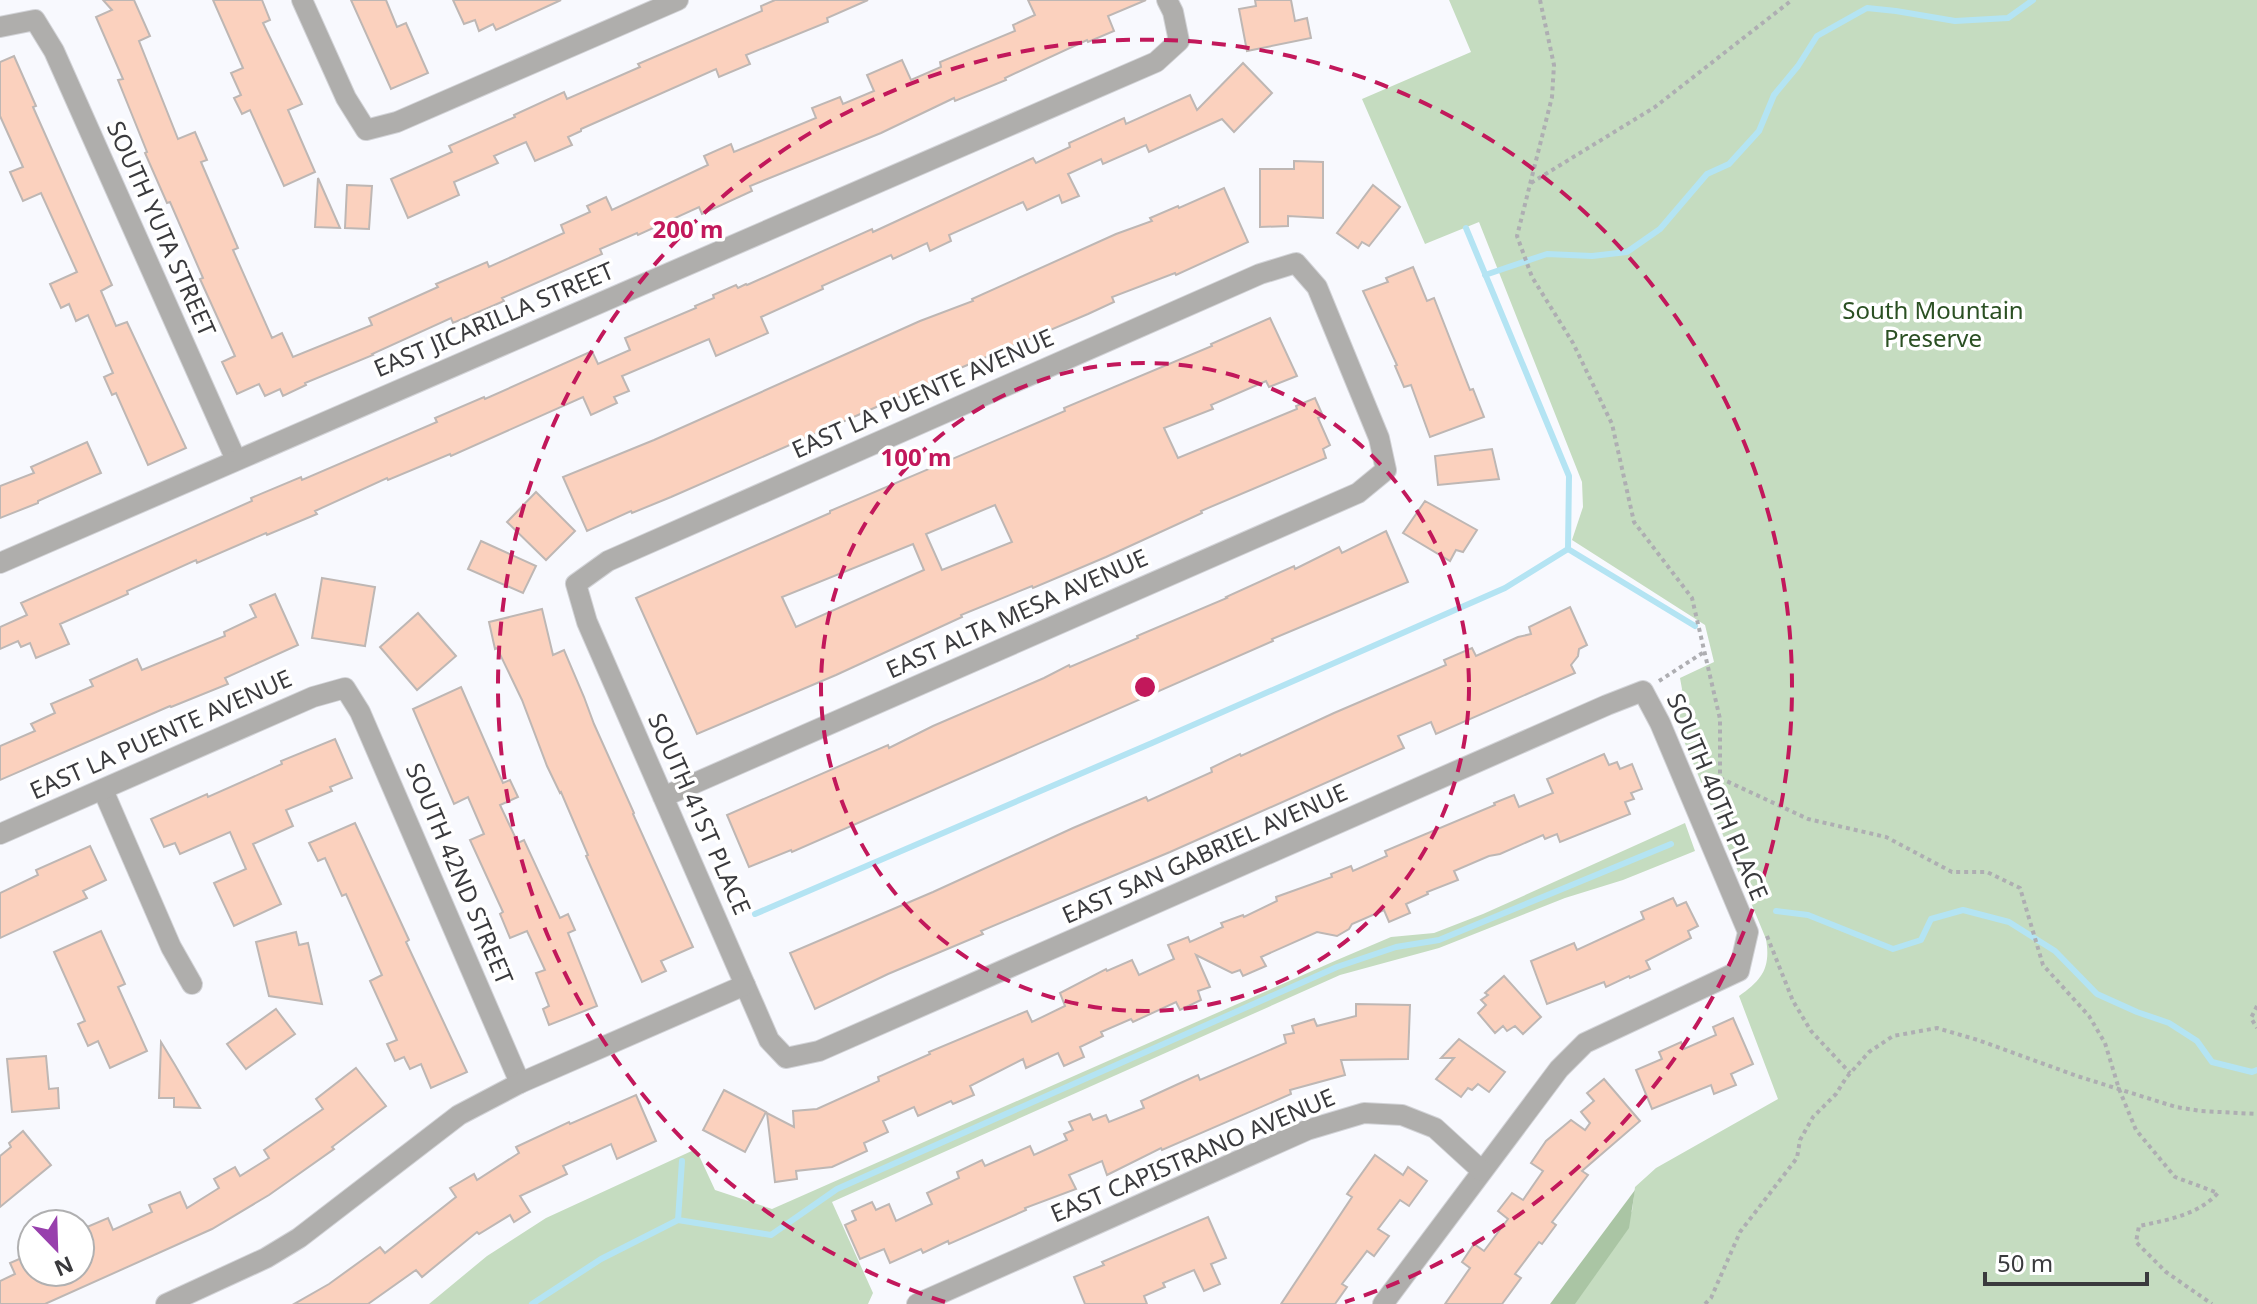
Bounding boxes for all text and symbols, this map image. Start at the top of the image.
street label: SOUTH YUTA STREET [100,115,225,342]
text: 200 m [653,212,723,245]
street label: EAST JICARILLA STREET [368,253,619,384]
park label: South Mountain Preserve [1842,293,2024,354]
street label: EAST LA PUENTE AVENUE [786,320,1059,465]
text: 100 m [881,440,951,473]
street label: EAST ALTA MESA AVENUE [880,540,1152,685]
street label: EAST LA PUENTE AVENUE [24,661,297,806]
centre of rings [1131,673,1159,701]
street label: SOUTH 40TH PLACE [1660,688,1777,905]
street label: SOUTH 41ST PLACE [641,707,760,919]
street label: SOUTH 42ND STREET [399,758,522,990]
street label: EAST SAN GABRIEL AVENUE [1056,775,1352,931]
street label: EAST CAPISTRANO AVENUE [1045,1080,1340,1230]
north arrow [16,1208,96,1288]
scale bar [1985,1236,2147,1286]
text: 50 m [1997,1246,2053,1279]
text: N [50,1250,78,1285]

